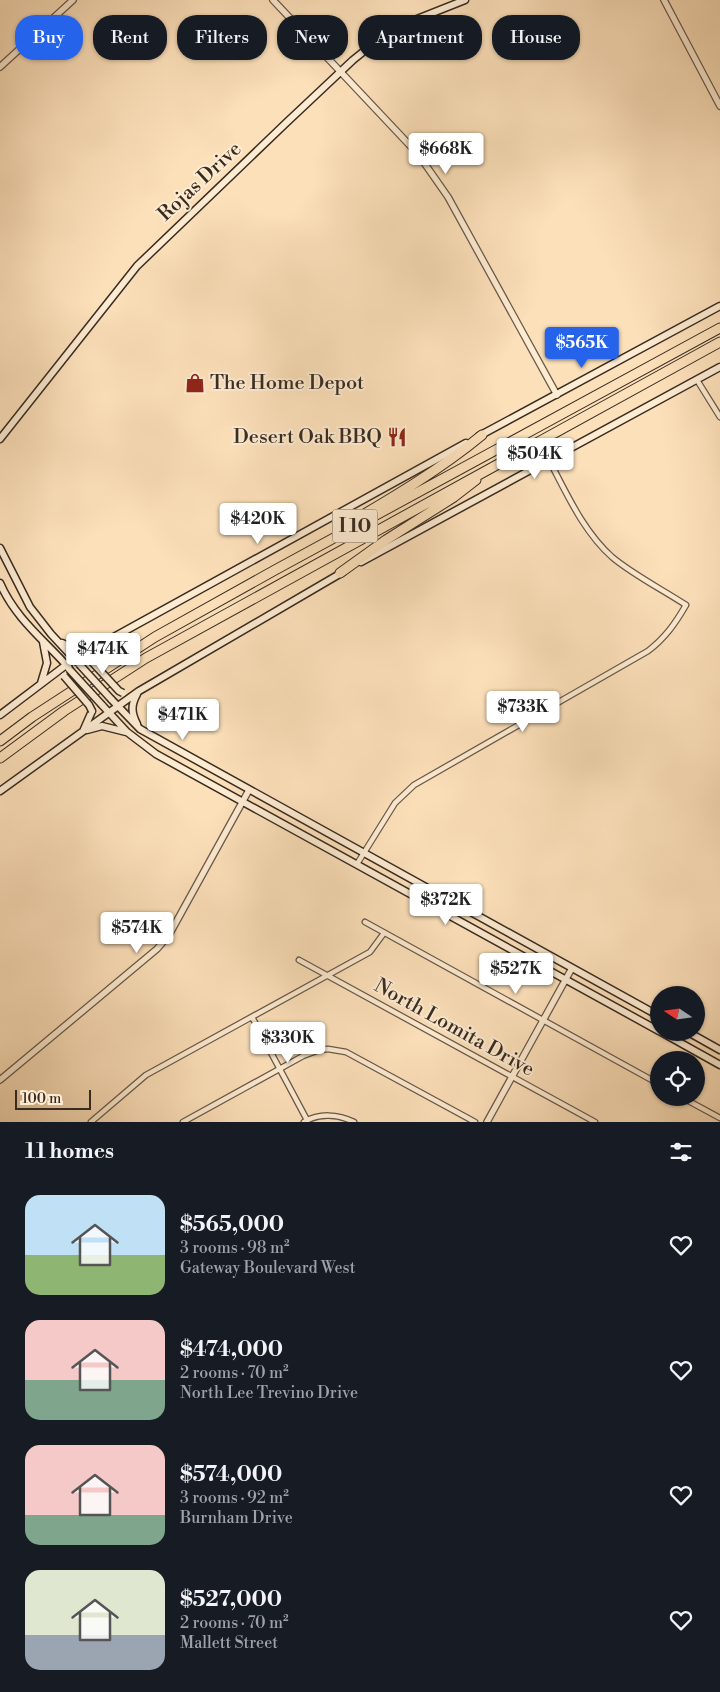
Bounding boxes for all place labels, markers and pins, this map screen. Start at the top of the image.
pin: $668K [411,132,481,175]
pin: $565K [547,326,617,369]
place label: The Home Depot [210,371,364,396]
shop icon: The Home Depot [184,372,206,394]
place label: Desert Oak BBQ [233,425,382,450]
restaurant icon: Desert Oak BBQ [386,426,408,448]
pin: $504K [500,438,570,480]
pin: $420K [223,502,293,545]
pin: $474K [68,632,138,675]
pin: $733K [488,690,558,733]
pin: $471K [148,698,218,741]
pin: $372K [411,884,481,926]
pin: $574K [102,912,172,954]
pin: $527K [481,952,551,995]
pin: $330K [253,1022,323,1064]

